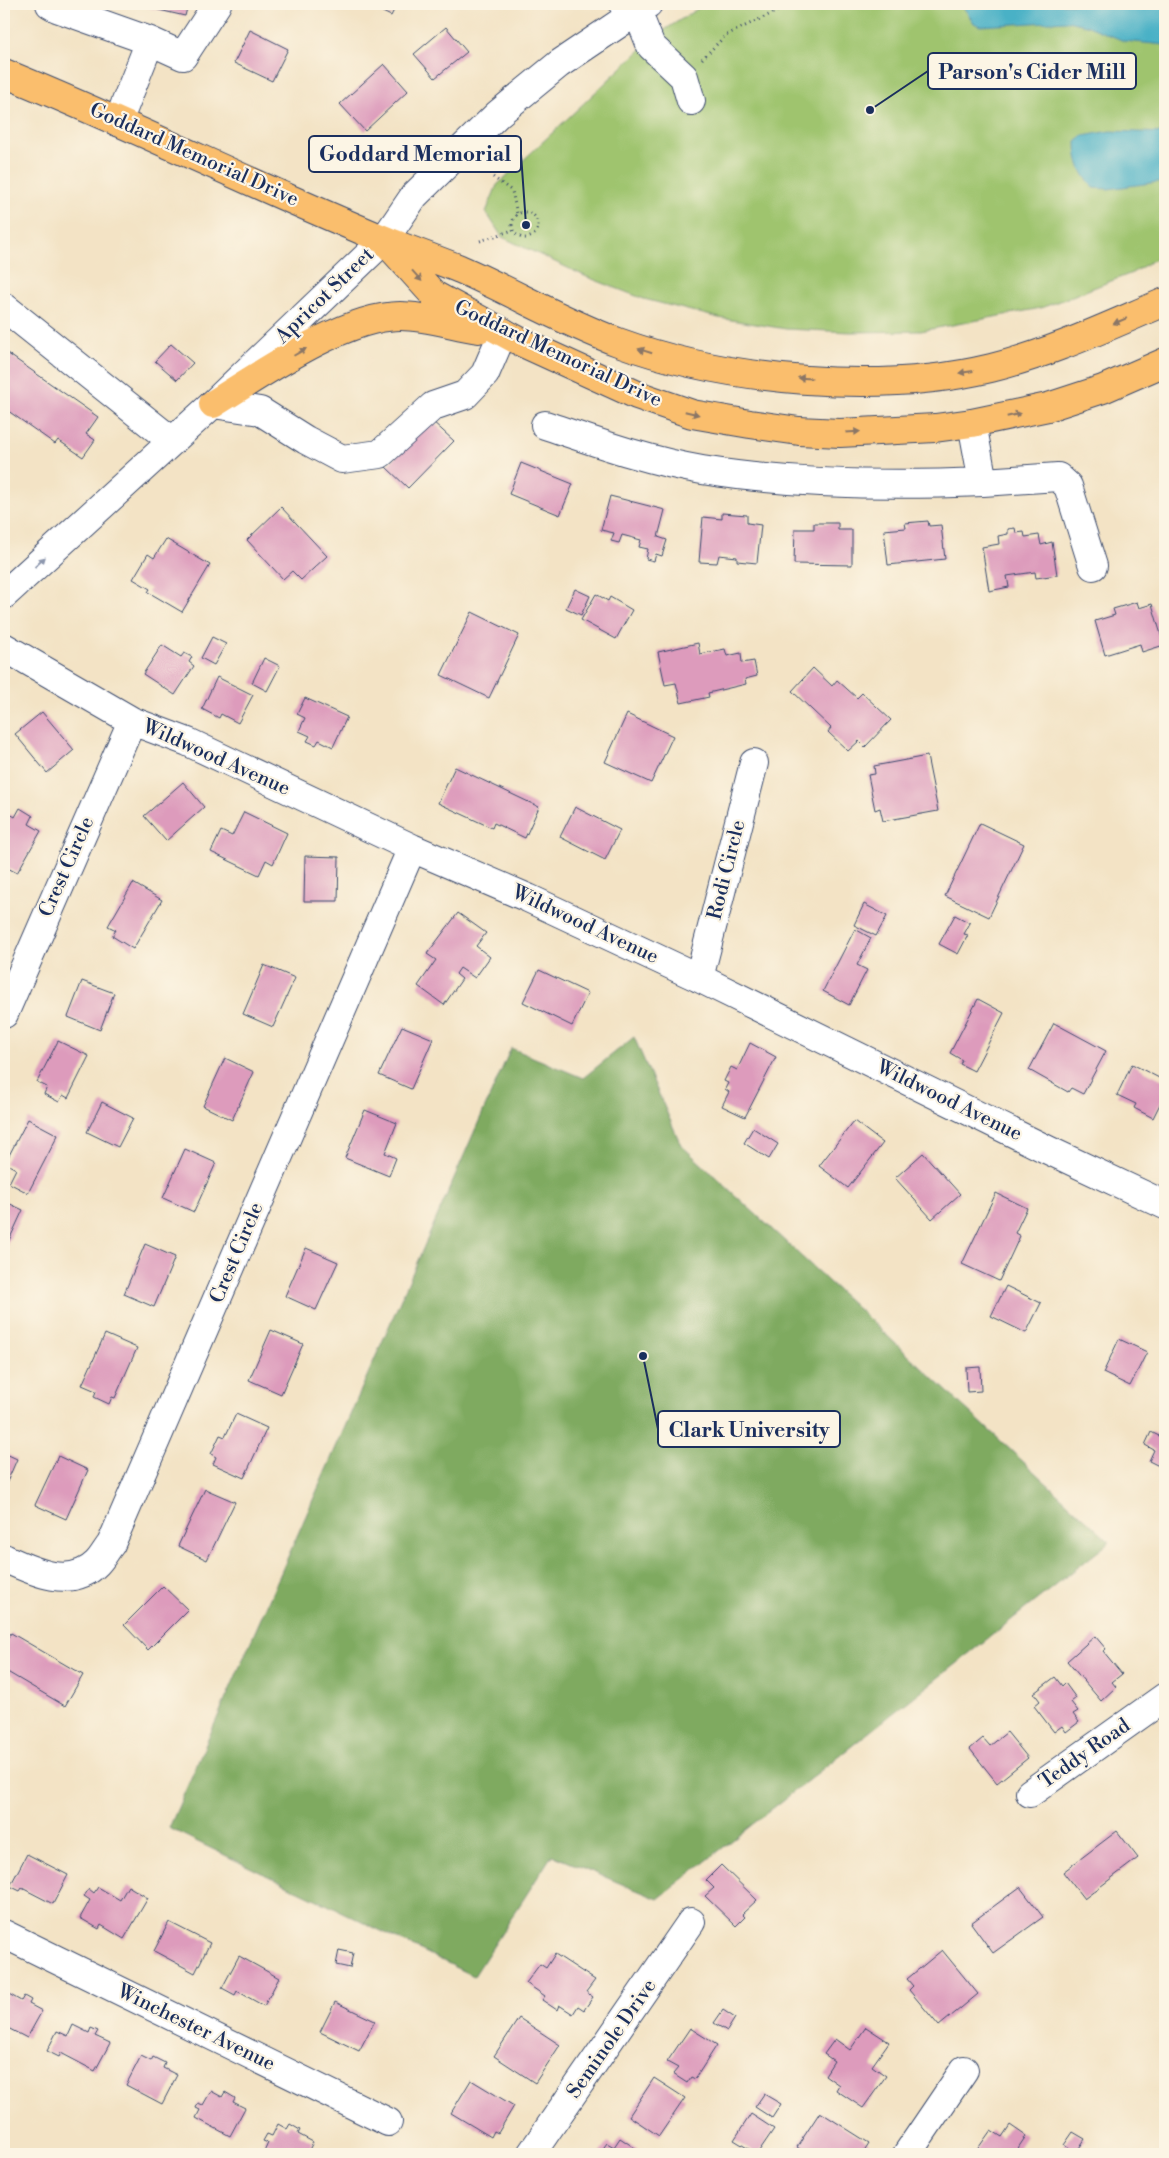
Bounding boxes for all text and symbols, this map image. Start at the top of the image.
callout: Parson's Cider Mill [928,53,1136,89]
text: Parson's Cider Mill [938,60,1126,86]
street label: Goddard Memorial Drive [86,98,302,212]
callout: Goddard Memorial [309,136,521,172]
text: Goddard Memorial [319,142,511,168]
street label: Apricot Street [270,243,380,350]
one-way arrow [411,269,423,281]
street label: Goddard Memorial Drive [450,295,666,413]
one-way arrow [1113,318,1127,326]
one-way arrow [637,346,652,354]
one-way arrow [293,348,308,356]
one-way arrow [958,368,974,376]
one-way arrow [796,374,812,382]
one-way arrow [685,410,700,418]
one-way arrow [1007,411,1022,419]
one-way arrow [846,428,862,436]
one-way arrow [33,556,45,568]
street label: Wildwood Avenue [137,714,294,802]
street label: Crest Circle [34,813,100,921]
street label: Rodi Circle [703,818,751,922]
street label: Wildwood Avenue [507,880,662,970]
street label: Wildwood Avenue [871,1054,1026,1147]
street label: Crest Circle [205,1199,269,1307]
callout: Clark University [658,1411,840,1447]
text: Clark University [668,1418,830,1444]
street label: Teddy Road [1035,1713,1136,1795]
street label: Seminole Drive [562,1975,662,2103]
street label: Winchester Avenue [112,1979,279,2077]

